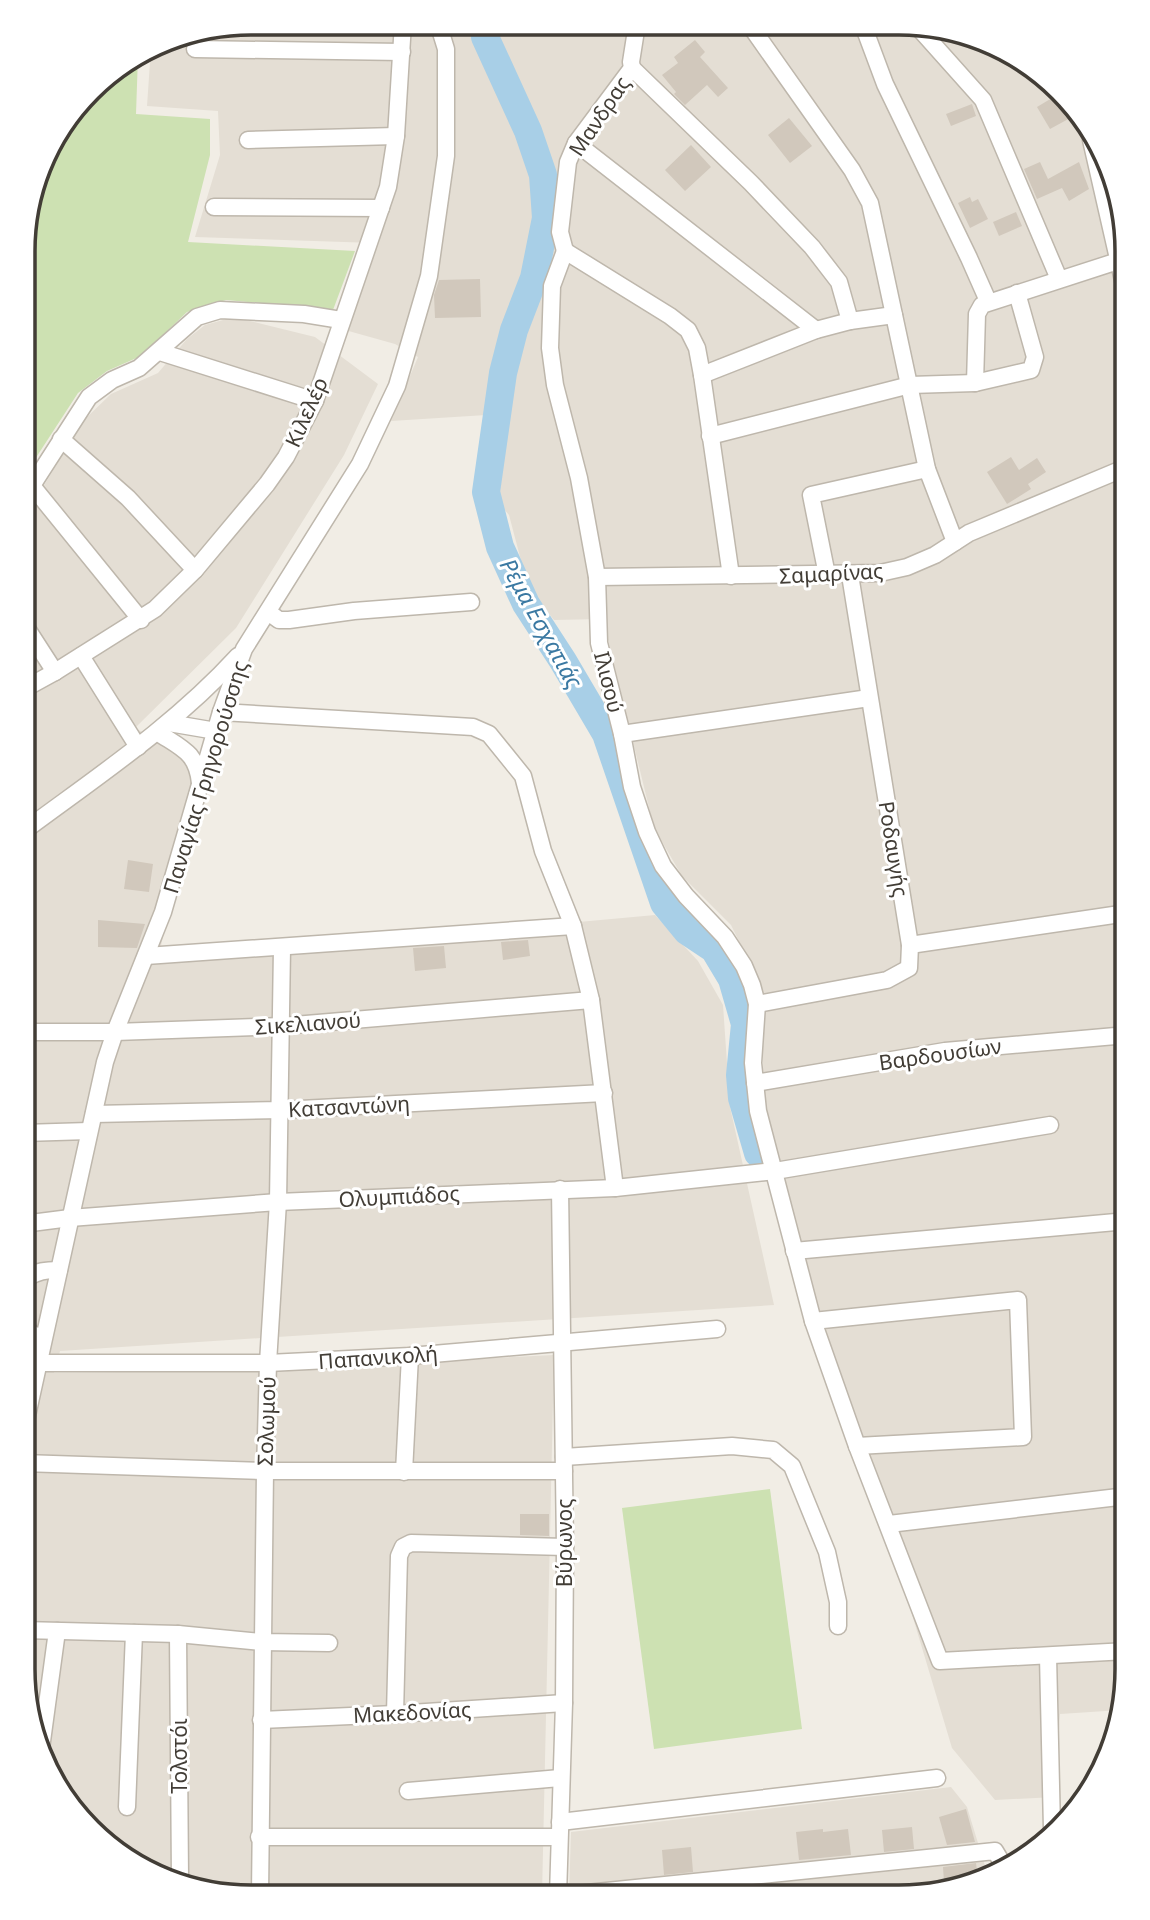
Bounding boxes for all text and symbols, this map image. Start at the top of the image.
street label: Μανδρας [562,71,636,161]
street label: Κιλελέρ [278,372,334,452]
water label: Ρέμα Εσχατιάς [493,552,591,694]
street label: Σαμαρίνας [778,556,884,590]
street label: Ιλισού [588,648,630,716]
street label: Παναγίας Γρηγορούσσης [156,657,254,897]
street label: Ροδαυγής [873,799,915,899]
street label: Σικελιανού [254,1005,362,1041]
street label: Βαρδουσίων [877,1032,1003,1076]
street label: Κατσαντώνη [287,1089,411,1123]
street label: Ολυμπιάδος [338,1179,460,1213]
street label: Παπανικολή [317,1339,439,1375]
street label: Σολωμού [250,1376,282,1466]
street label: Βύρωνος [550,1499,578,1587]
street label: Μακεδονίας [352,1695,472,1729]
street label: Τολστόι [165,1718,193,1794]

